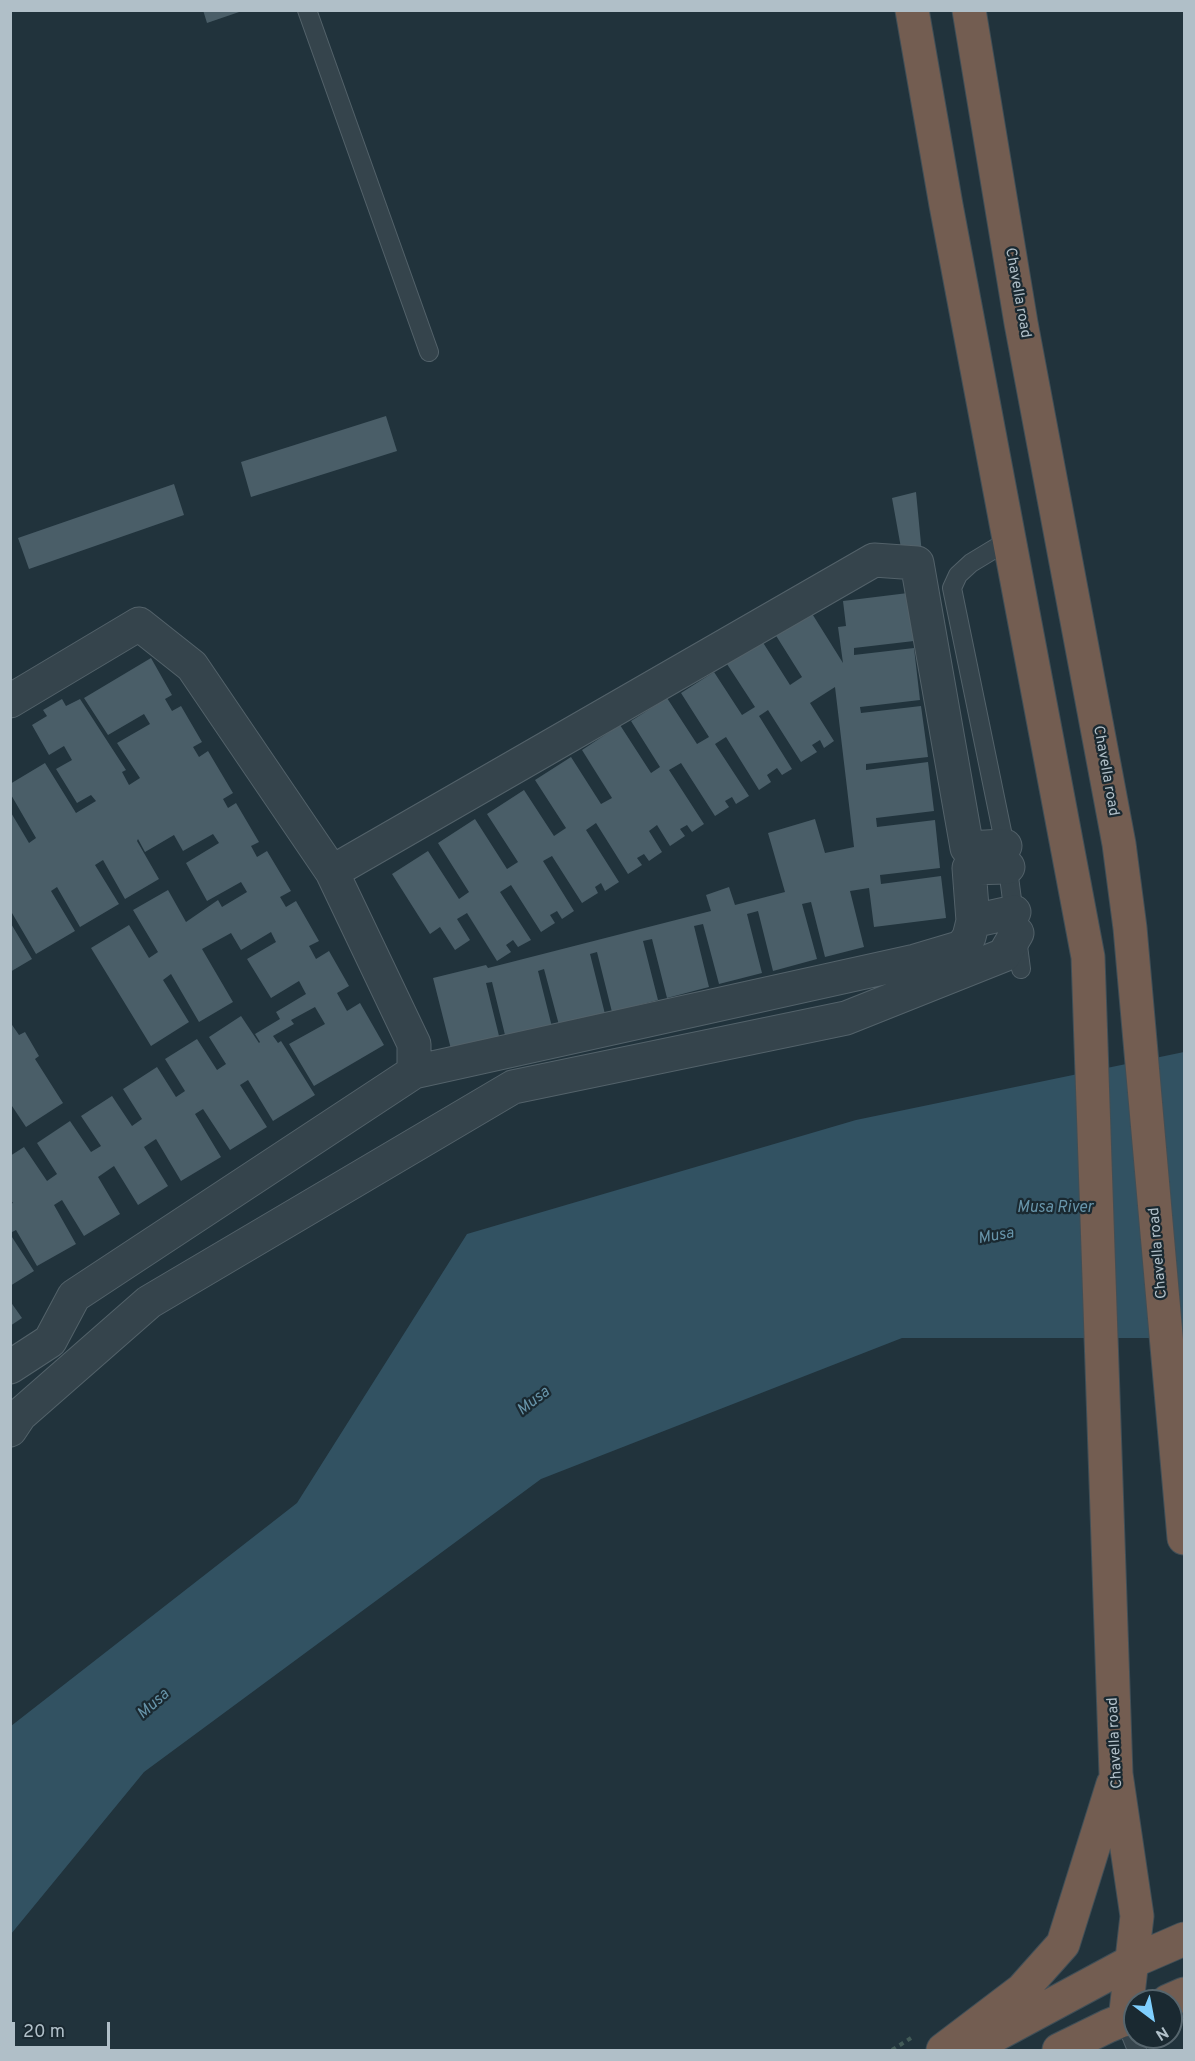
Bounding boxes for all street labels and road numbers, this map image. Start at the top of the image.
street label: Chavella road [1000,246,1034,340]
street label: Chavella road [1088,724,1122,818]
street label: Chavella road [1146,1207,1172,1299]
street label: Chavella road [1105,1697,1127,1789]

